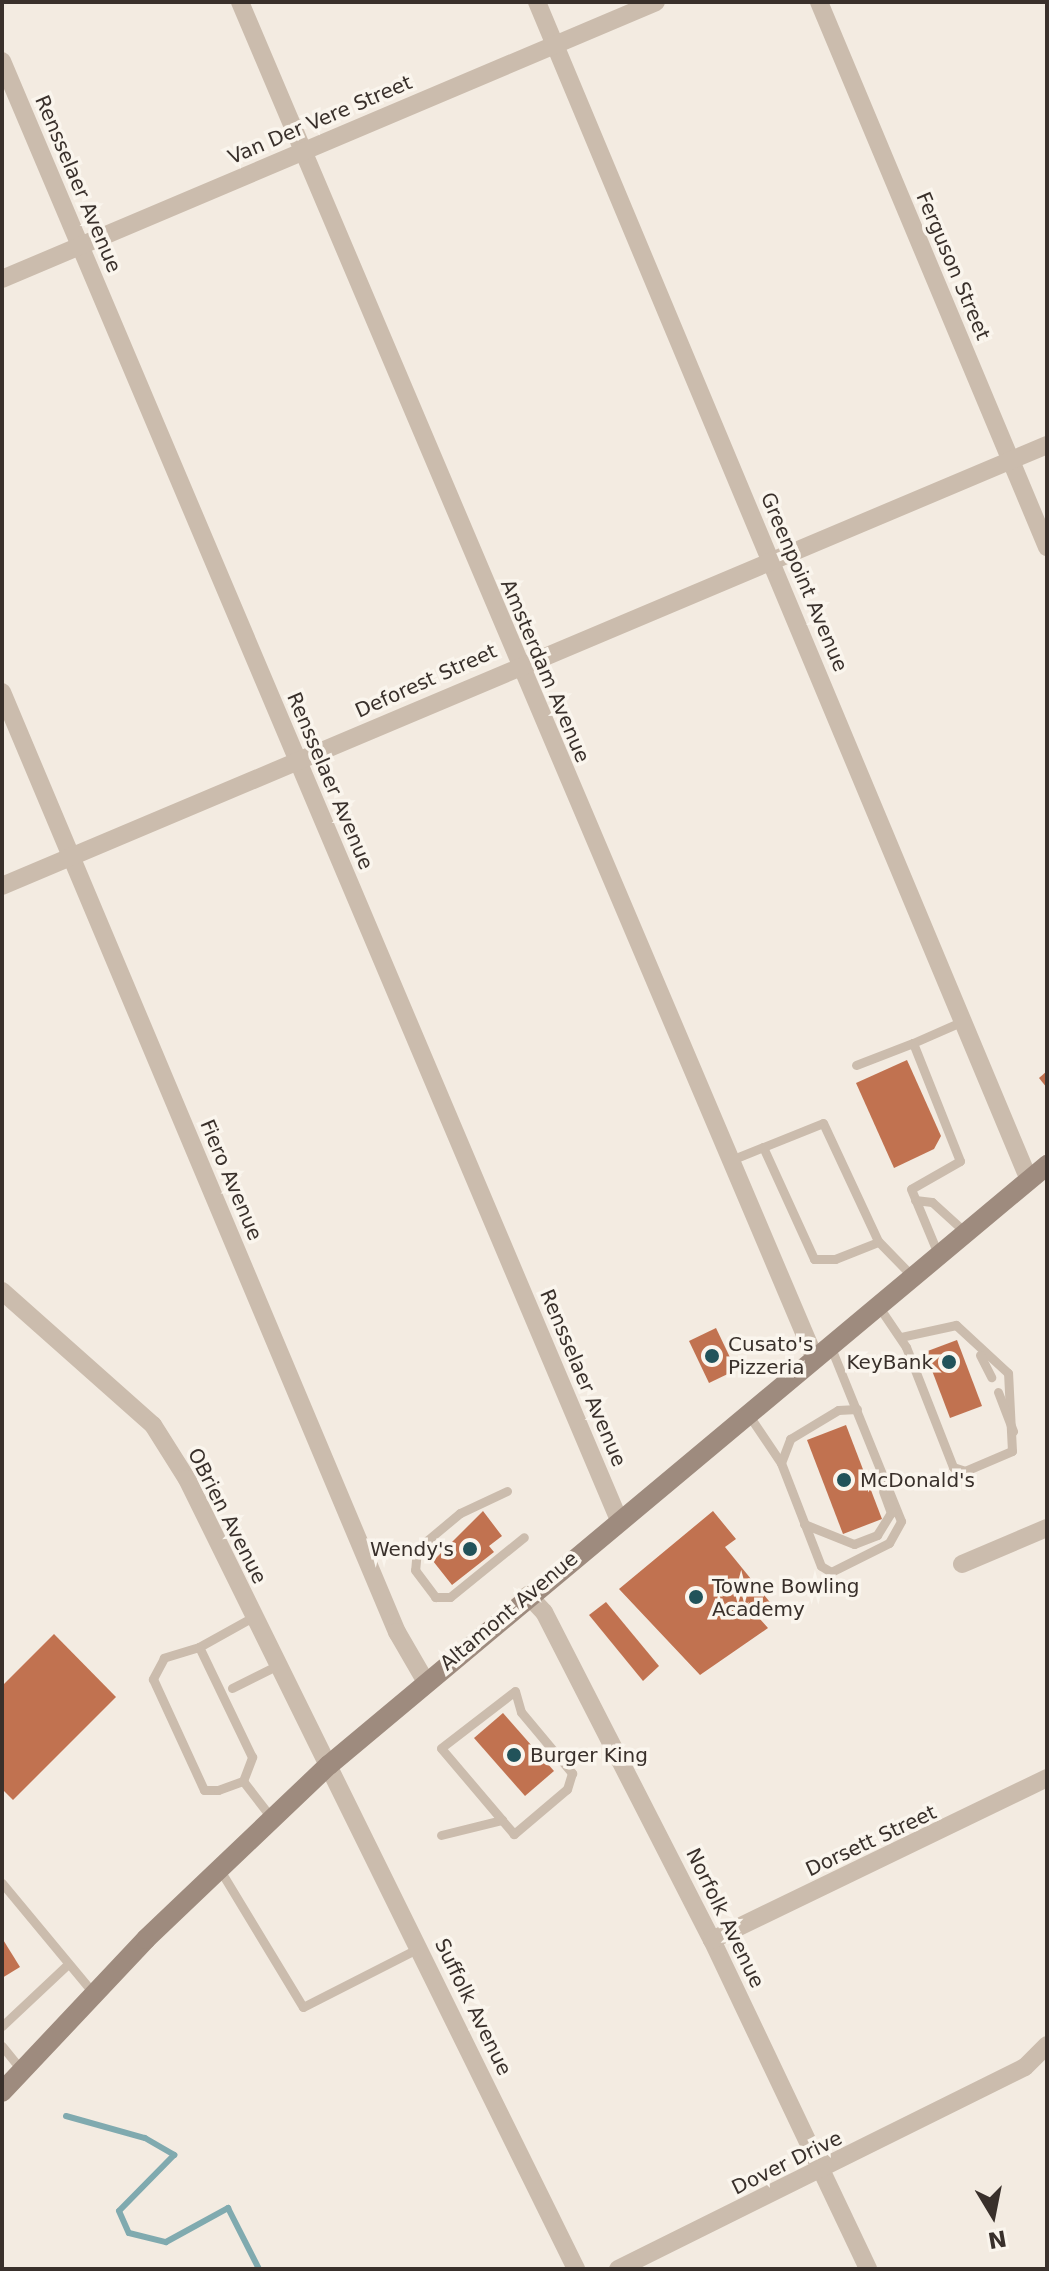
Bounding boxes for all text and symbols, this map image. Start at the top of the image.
street label: Van Der Vere Street [224,70,416,170]
street label: Rensselaer Avenue [30,92,126,276]
street label: Ferguson Street [911,188,995,344]
street label: Greenpoint Avenue [755,489,853,675]
street label: Amsterdam Avenue [496,576,594,766]
street label: Deforest Street [351,639,501,723]
street label: Rensselaer Avenue [282,689,378,873]
street label: Fiero Avenue [195,1116,267,1244]
street label: Rensselaer Avenue [535,1286,631,1470]
place label: Cusato's Pizzeria [728,1332,813,1379]
marker: Cusato's Pizzeria [703,1347,721,1365]
place label: KeyBank [847,1350,933,1374]
marker: KeyBank [940,1353,958,1371]
street label: OBrien Avenue [183,1444,271,1588]
place label: McDonald's [860,1468,975,1492]
marker: McDonald's [835,1471,853,1489]
place label: Wendy's [370,1537,454,1561]
marker: Wendy's [461,1540,479,1558]
street label: Altamont Avenue [435,1546,583,1676]
place label: Towne Bowling Academy [712,1574,860,1621]
marker: Towne Bowling Academy [687,1588,705,1606]
place label: Burger King [530,1743,648,1767]
marker: Burger King [505,1746,523,1764]
street label: Dorsett Street [802,1800,940,1882]
street label: Norfolk Avenue [681,1844,769,1992]
street label: Suffolk Avenue [430,1935,516,2079]
street label: Dover Drive [728,2126,846,2200]
north arrow [953,2175,1033,2255]
text: N [986,2225,1009,2253]

